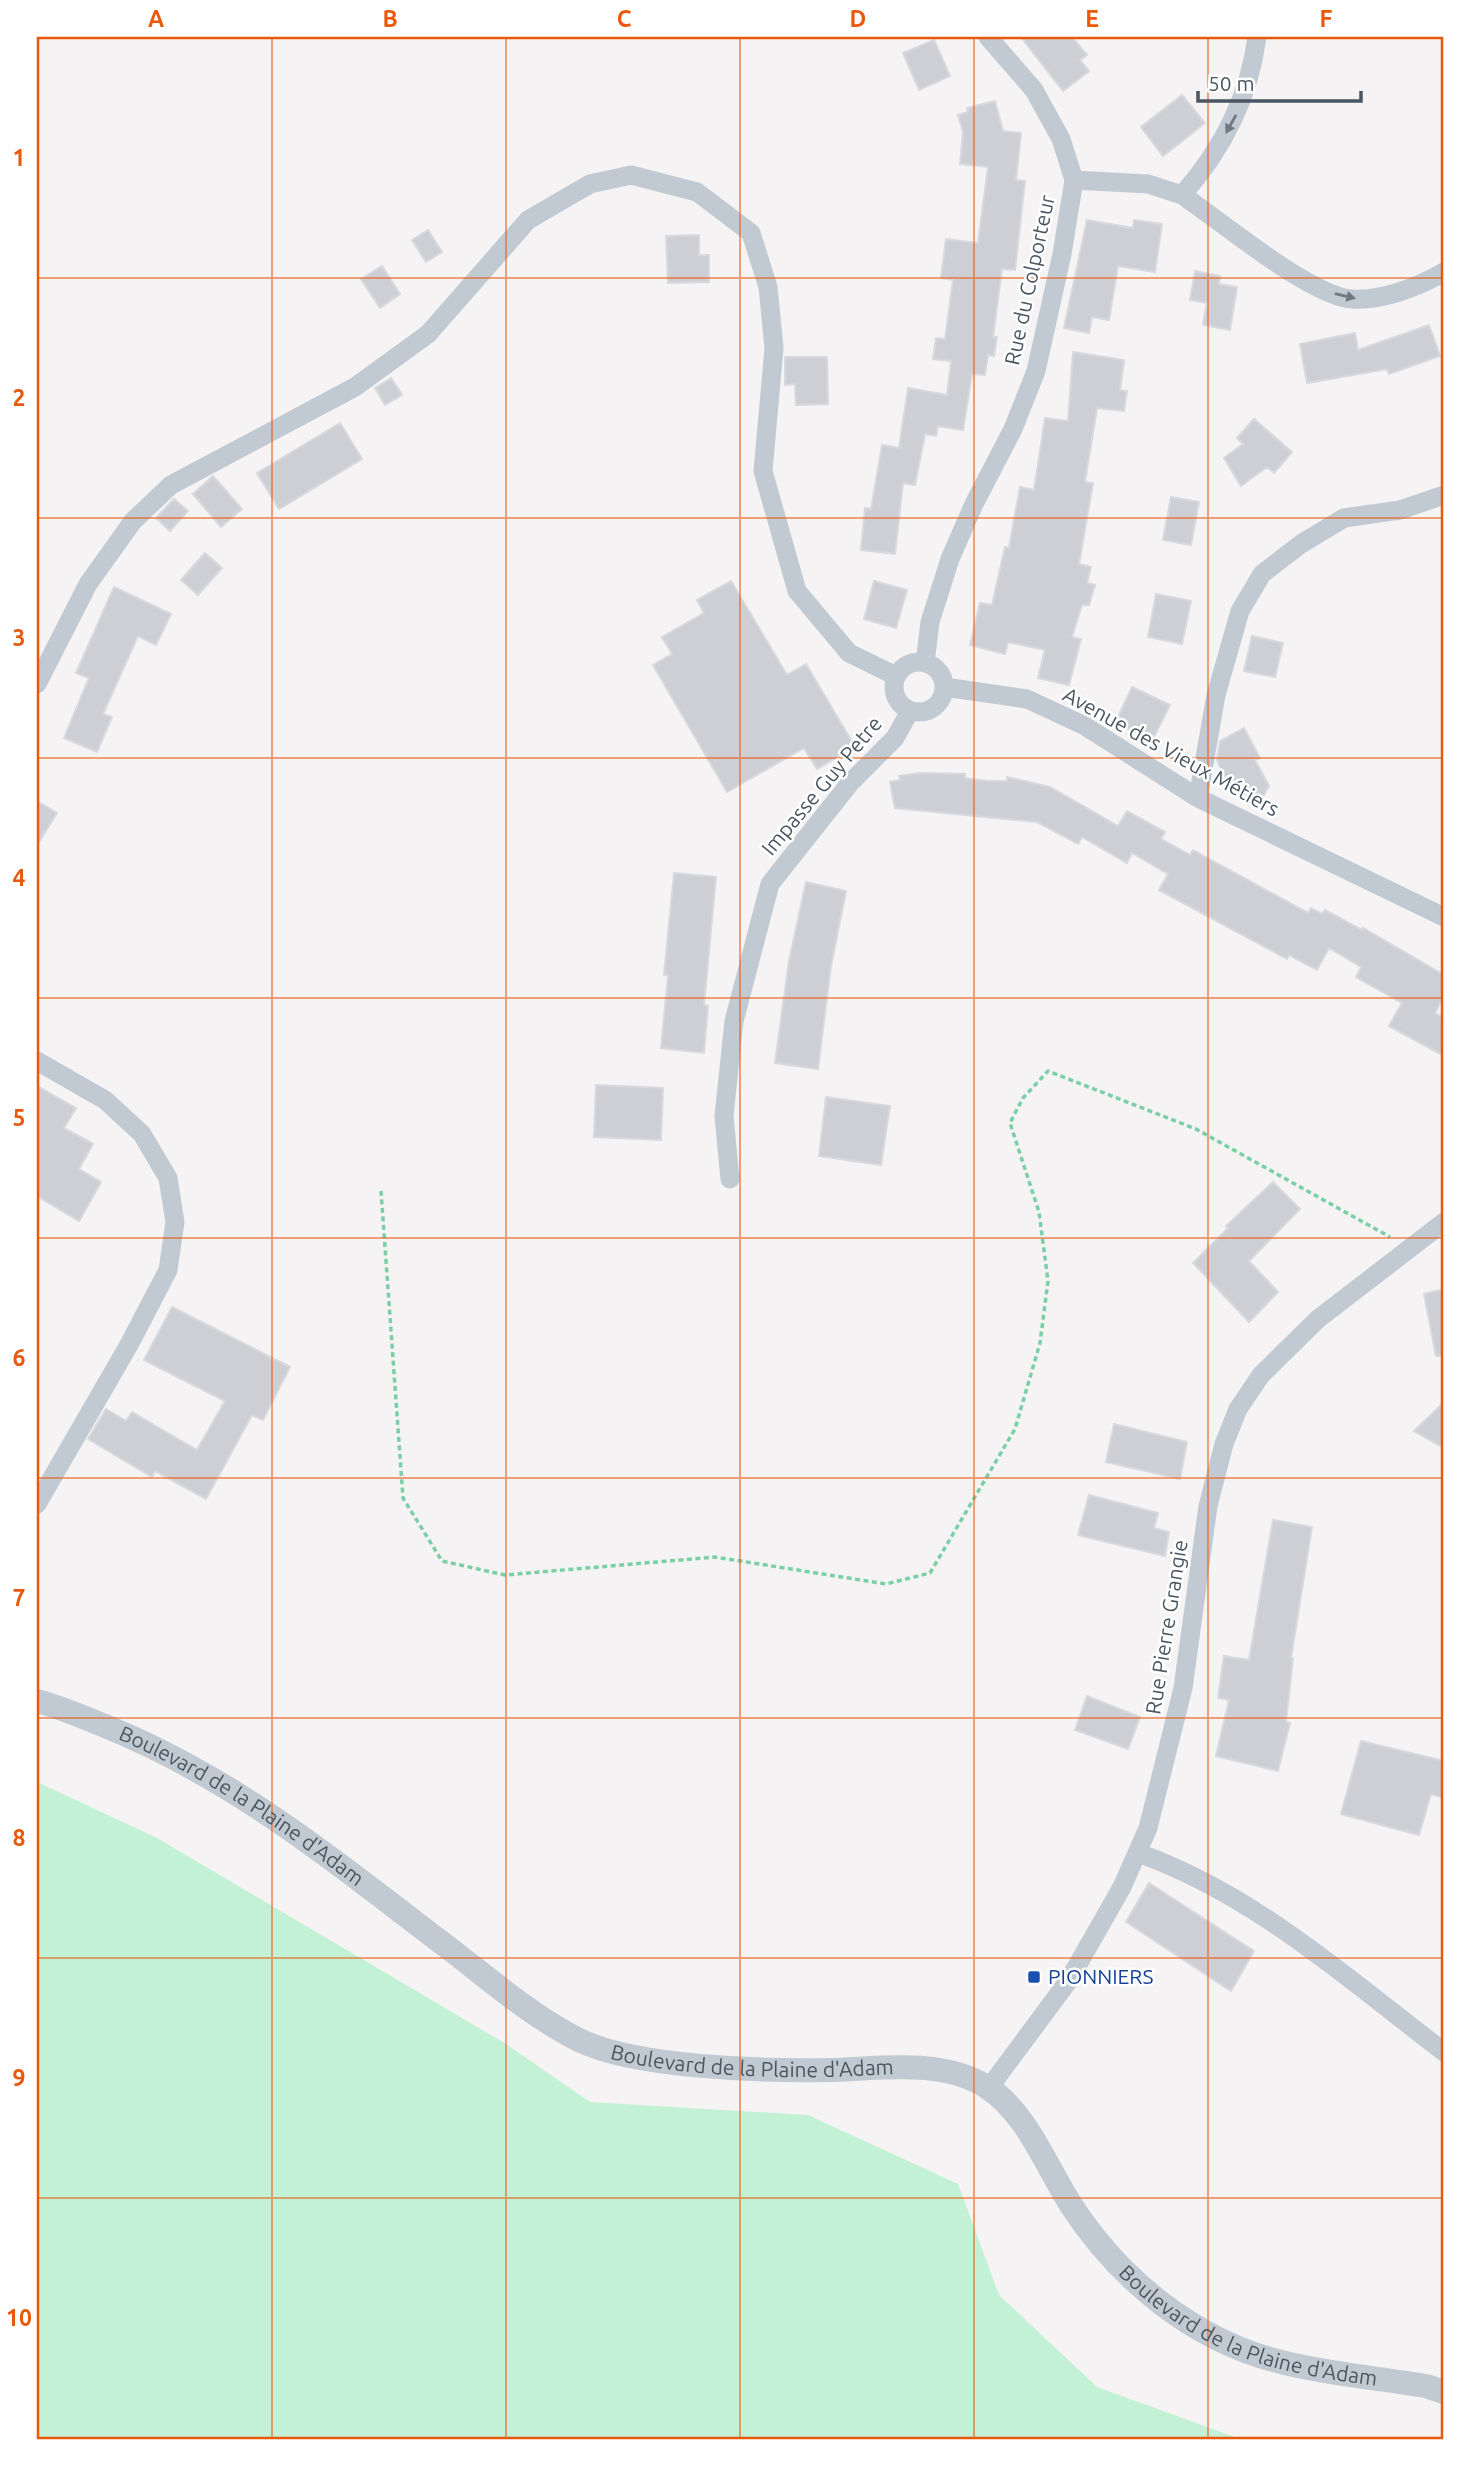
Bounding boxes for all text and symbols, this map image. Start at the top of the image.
text: A [148,6,164,31]
text: B [382,6,398,31]
text: C [617,6,632,31]
text: D [850,6,866,31]
text: E [1085,6,1099,31]
text: F [1320,6,1333,31]
scale bar [1198,60,1360,104]
text: 50 m [1208,71,1255,95]
one-way arrow [1225,114,1237,133]
text: 1 [13,145,25,170]
street label: Rue du Colporteur [999,192,1059,367]
one-way arrow [1334,290,1356,301]
text: 2 [13,385,25,410]
text: 3 [13,625,25,650]
street label: Avenue des Vieux Métiers [1059,682,1284,821]
street label: Impasse Guy Petre [756,711,886,860]
text: 4 [13,865,26,890]
text: 5 [13,1105,25,1130]
text: 6 [13,1345,26,1370]
street label: Rue Pierre Grangie [1140,1538,1192,1716]
text: 7 [13,1585,25,1610]
street label: Boulevard de la Plaine d'Adam [116,1721,369,1890]
text: 8 [13,1825,25,1850]
place label: PIONNIERS [1048,1964,1153,1988]
marker: PIONNIERS [1026,1969,1042,1985]
street label: Boulevard de la Plaine d'Adam [608,2039,894,2081]
text: 9 [13,2065,25,2090]
street label: Boulevard de la Plaine d'Adam [1115,2260,1379,2390]
text: 10 [6,2305,32,2330]

